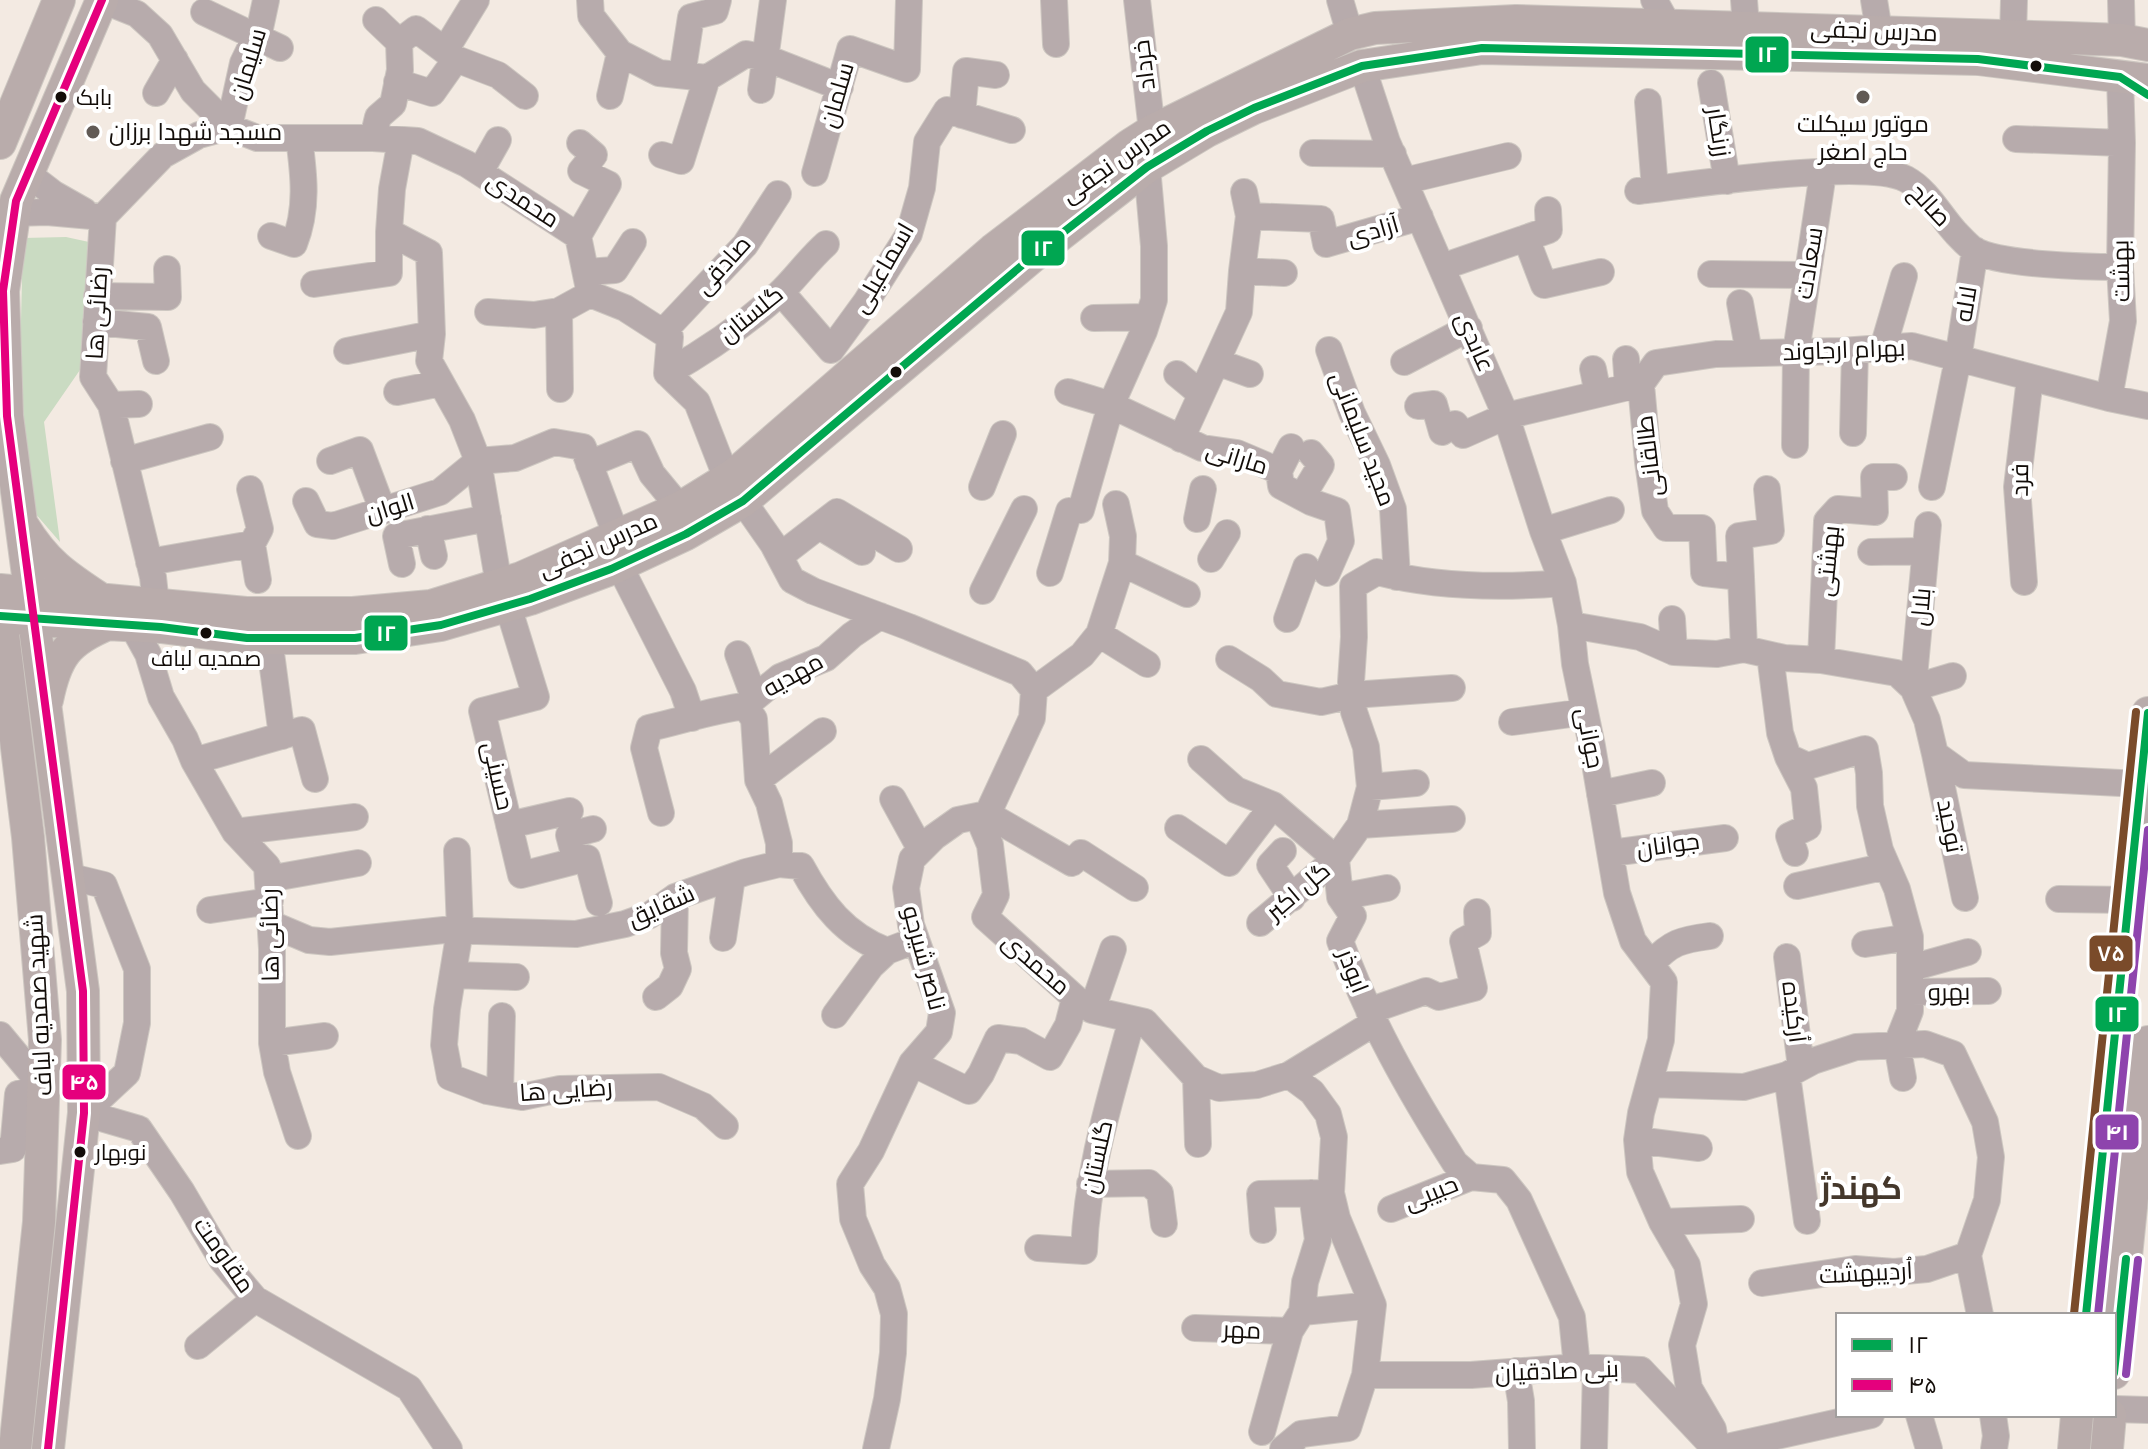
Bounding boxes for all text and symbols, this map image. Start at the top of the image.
street label: مدرس نجفی [1810,13,1938,47]
street label: سلیمان [222,24,272,103]
line badge: ۱۲ [1744,35,1790,74]
street label: خرداد [1125,38,1161,92]
text: ۱۲ [1757,40,1777,68]
unlabelled marker [2028,58,2044,74]
street label: سلمان [812,59,860,131]
place label: بابک [76,83,112,111]
marker: موتور سیکلت حاج اصغر [1854,88,1872,106]
marker: بابک [53,89,69,105]
street label: زرنگار [1701,103,1739,159]
place label: موتور سیکلت حاج اصغر [1797,108,1929,168]
street label: مدرس نجفی [1055,111,1176,209]
place label: مسجد شهدا برزان [109,116,282,146]
marker: مسجد شهدا برزان [84,123,102,141]
street label: محمدی [482,165,565,234]
street label: صالح [1902,176,1958,234]
street label: آزادی [1343,208,1403,252]
street label: اسماعیلی [844,217,920,318]
street label: سعادت [1788,225,1829,301]
street label: صادقی [688,229,757,300]
line badge: ۱۲ [1020,229,1066,267]
text: ۱۲ [1033,234,1053,262]
street label: بهشت [2104,240,2136,303]
street label: رضائی ها [79,266,113,360]
street label: گلستان [712,278,789,348]
street label: لاله [1947,284,1983,324]
street label: عابدی [1450,307,1502,376]
street label: بهرام ارجاوند [1782,332,1906,368]
unlabelled marker [888,364,904,380]
street label: مجید سلیمانی [1325,367,1403,510]
street label: طالقانی [1628,414,1668,498]
street label: مارانی [1203,434,1272,481]
street label: فرد [2004,463,2034,497]
street label: الوان [362,485,418,529]
street label: مدرس نجفی [533,504,662,584]
street label: بهشتی [1808,524,1846,598]
street label: بلال [1903,586,1937,627]
line badge: ۱۲ [363,614,409,652]
text: ۱۲ [376,619,396,647]
marker: صمدیه لباف [198,625,214,641]
place label: صمدیه لباف [151,644,261,672]
street label: مهدیه [757,645,828,703]
street label: جوانی [1570,705,1612,771]
street label: حسینی [477,739,521,813]
street label: توحید [1931,797,1971,856]
street label: جوانان [1635,825,1701,863]
street label: گل اکبر [1257,855,1336,927]
street label: شقایق [622,877,699,934]
street label: رضائی ها [253,888,285,982]
street label: ناصر شیرجو [897,902,953,1013]
street label: شهید صمدیه لباف [18,913,58,1097]
street label: محمدی [996,926,1077,1001]
line badge: ۷۵ [2088,934,2134,973]
text: ۷۵ [2097,939,2125,967]
street label: ابوذر [1331,943,1376,997]
street label: بهرو [1927,976,1971,1006]
street label: اُرکیده [1776,979,1814,1044]
line badge: ۱۲ [2094,995,2140,1033]
text: ۱۲ [2107,1000,2127,1028]
line badge: ۴۵ [61,1063,107,1101]
text: ۴۵ [69,1068,99,1096]
street label: رضایی ها [518,1071,613,1107]
line badge: ۴۱ [2094,1113,2140,1151]
street label: گلستان [1074,1117,1118,1196]
text: ۴۱ [2105,1118,2129,1146]
place label: نوبهار [93,1138,146,1166]
marker: نوبهار [72,1144,88,1160]
district label: کهندژ [1819,1167,1902,1208]
street label: حبیبی [1399,1168,1462,1216]
street label: مقاومت [188,1211,262,1298]
street label: اُردیبهشت [1818,1255,1914,1289]
street label: مهر [1220,1313,1262,1345]
legend [1836,1313,2116,1417]
text: ۱۲ [1908,1329,1928,1359]
street label: بنی صادقیان [1494,1353,1619,1387]
text: ۴۵ [1908,1369,1937,1399]

